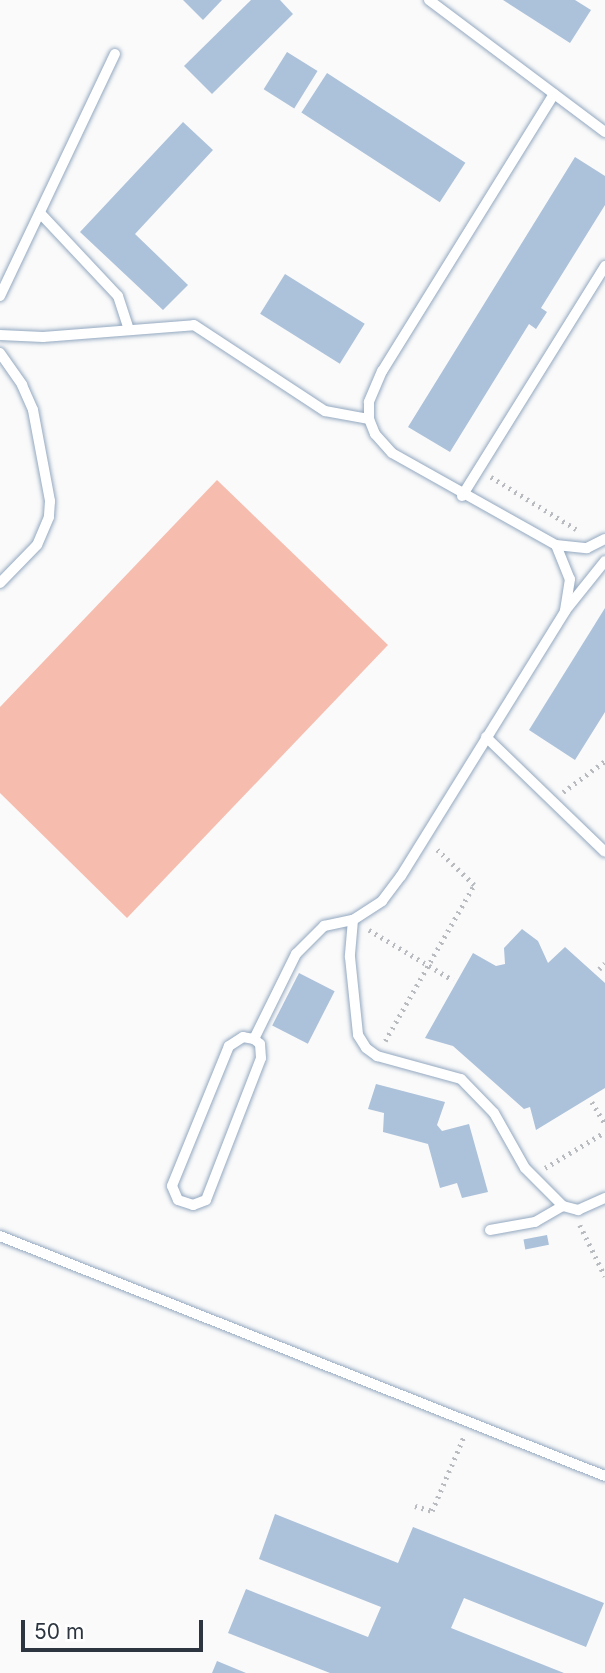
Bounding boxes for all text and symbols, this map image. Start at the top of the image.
scale bar [24,1606,206,1650]
text: 50 m [34,1619,84,1644]

